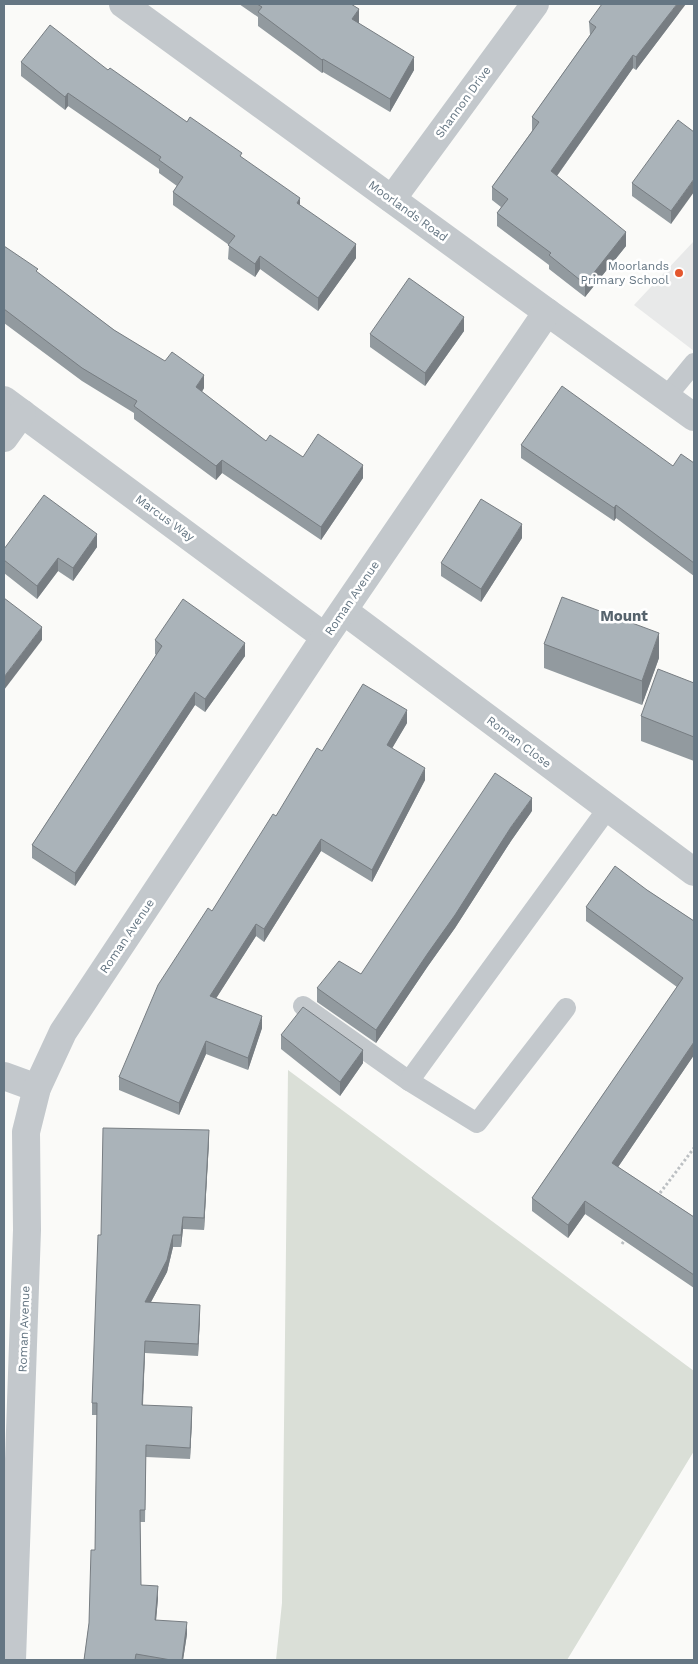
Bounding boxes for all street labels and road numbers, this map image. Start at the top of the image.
street label: Shannon Drive [432,63,494,141]
street label: Moorlands Road [366,178,450,244]
street label: Marcus Way [133,492,198,545]
street label: Roman Avenue [322,558,382,638]
street label: Roman Close [484,713,554,771]
street label: Roman Avenue [97,896,157,976]
street label: Roman Avenue [15,1285,33,1373]

